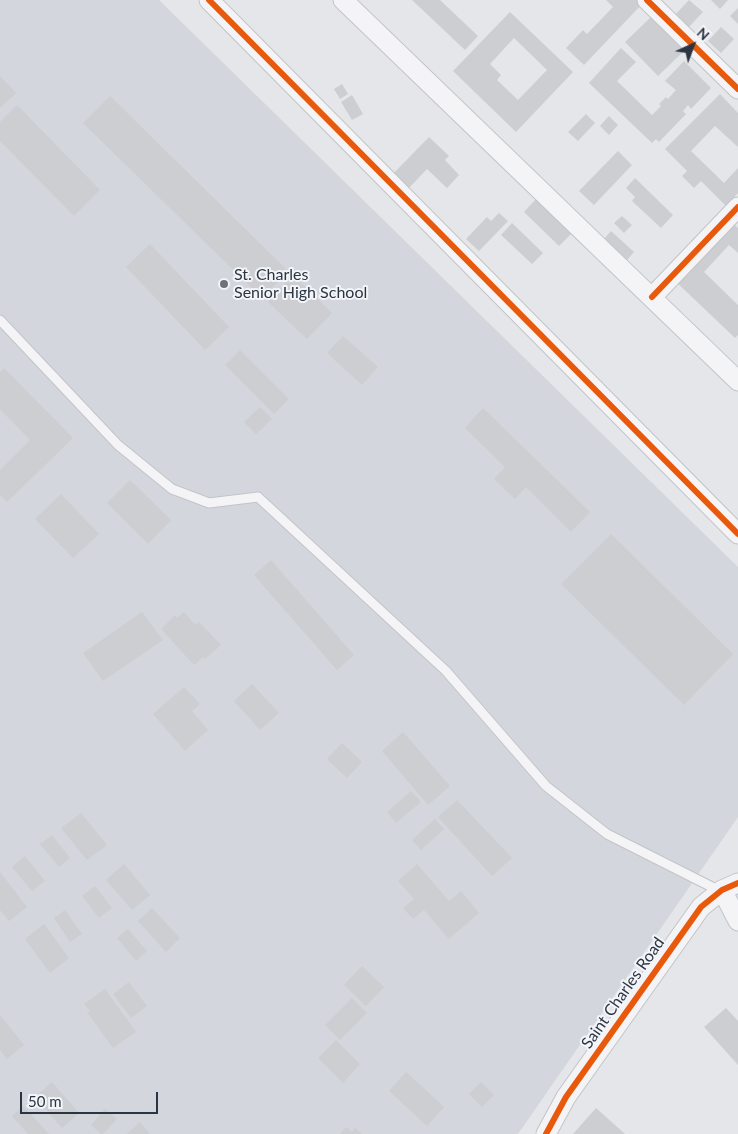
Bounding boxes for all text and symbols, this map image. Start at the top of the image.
north arrow [668,20,718,70]
text: N [694,24,713,44]
place label: St. Charles Senior High School [234,265,367,303]
marker: St. Charles Senior High School [218,278,230,290]
street label: Saint Charles Road [578,934,668,1052]
scale bar [22,1082,160,1114]
text: 50 m [28,1092,62,1110]

